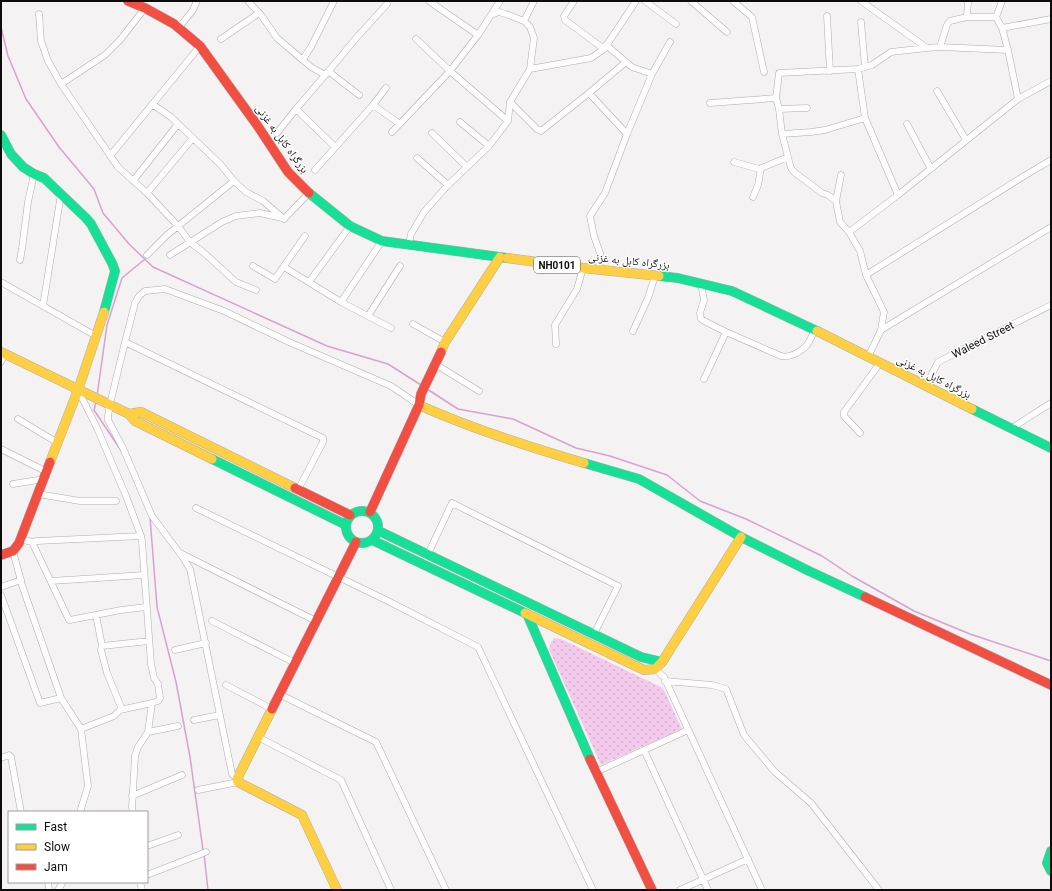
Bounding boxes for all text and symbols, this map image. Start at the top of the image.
street label: بزرگراه کابل به غزنی [253,102,311,176]
street label: بزرگراه کابل به غزنی [588,250,670,272]
road number: NH0101 [534,257,580,273]
street label: Waleed Street [950,319,1017,361]
street label: بزرگراه کابل به غزنی [895,353,973,401]
legend [8,811,148,883]
text: Fast [44,820,67,834]
text: Slow [44,840,70,854]
text: Jam [44,860,68,874]

